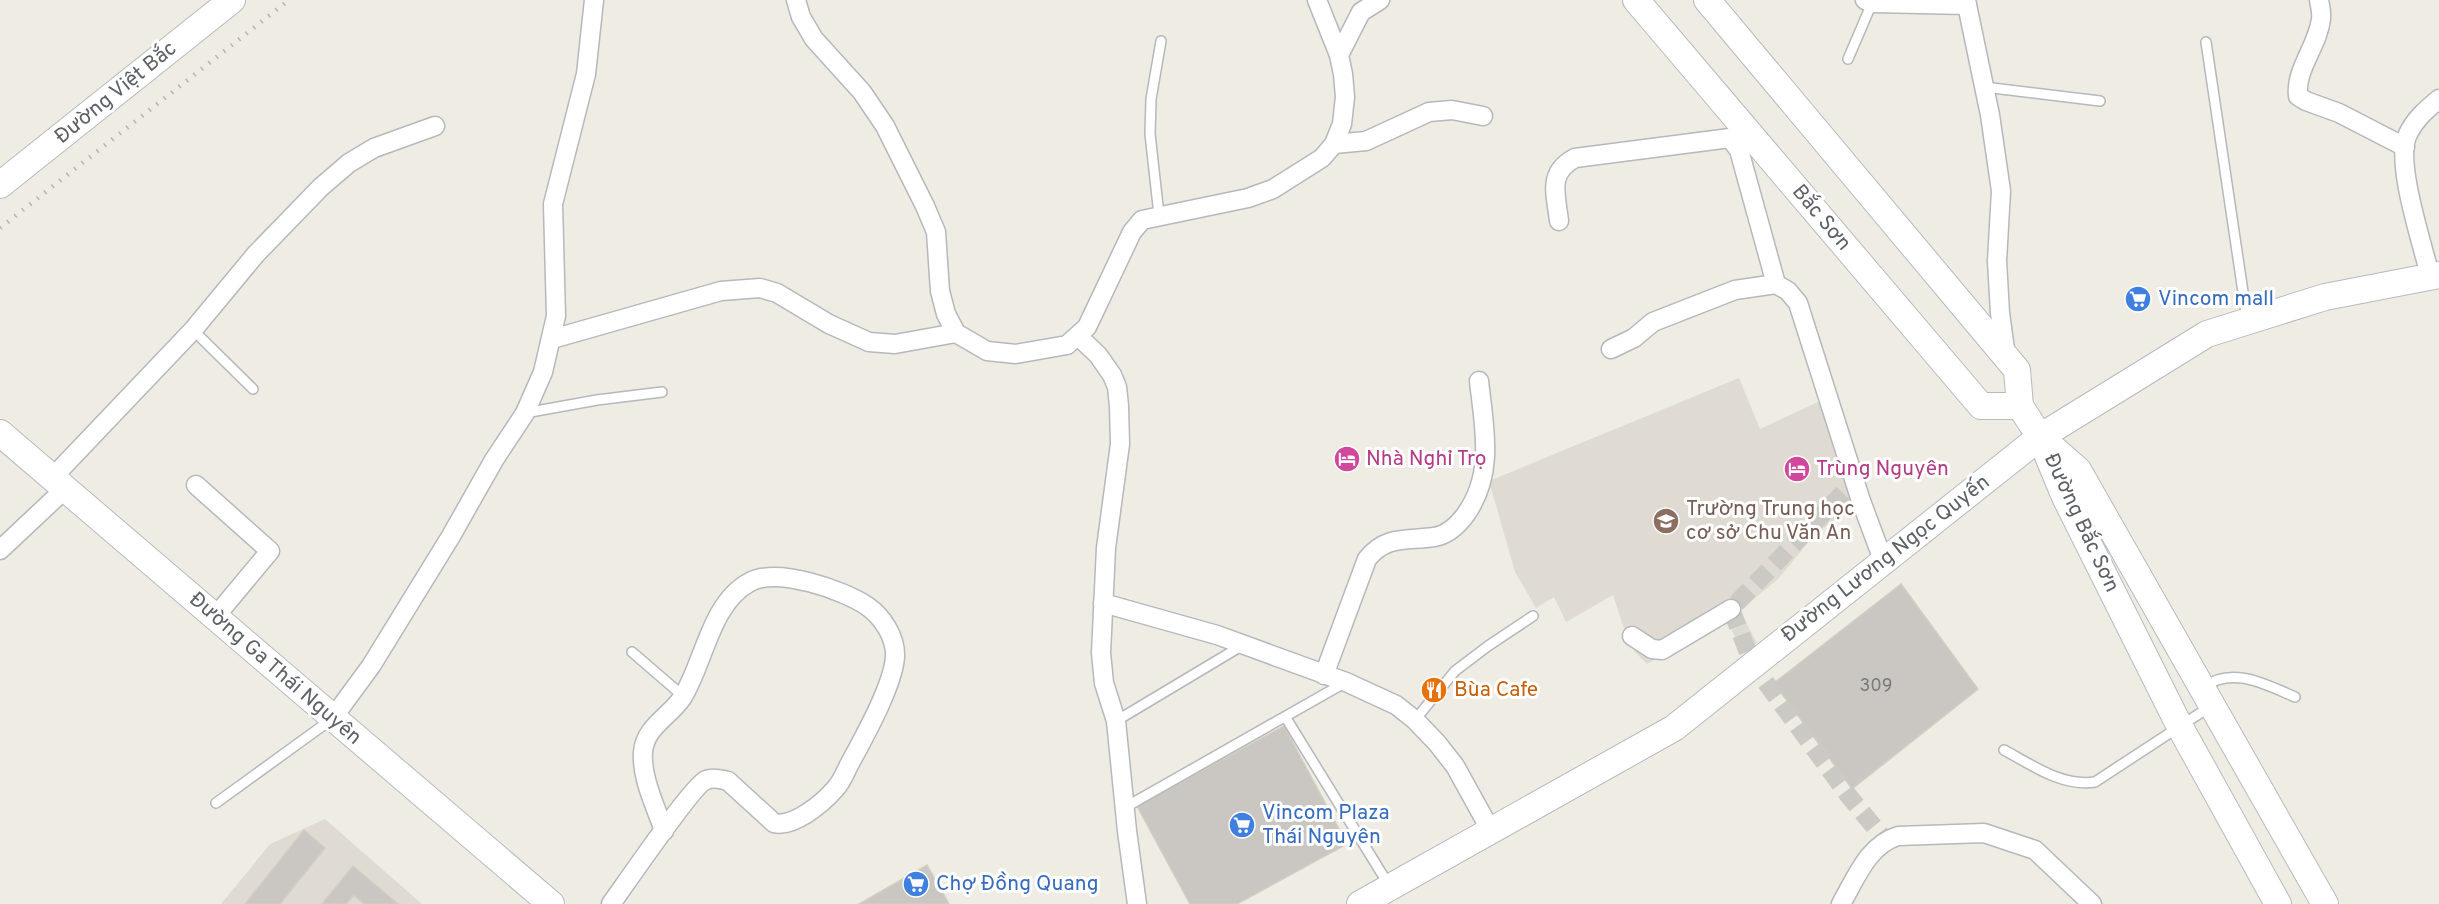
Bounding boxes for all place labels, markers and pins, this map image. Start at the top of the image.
supermarket icon: Vincom mall [2123,284,2153,314]
place label: Vincom mall [2158,286,2274,313]
hotel icon: Nhà Nghỉ Trọ [1332,444,1362,474]
place label: Nhà Nghỉ Trọ [1366,446,1486,473]
hotel icon: Trùng Nguyên [1782,454,1812,484]
place label: Trùng Nguyên [1816,456,1949,483]
place label: Trường Trung học cơ sở Chu Văn An [1686,496,1855,547]
school or university icon: Trường Trung học cơ sở Chu Văn An [1651,506,1681,536]
restaurant icon: Bùa Cafe [1419,675,1449,705]
place label: Bùa Cafe [1454,677,1538,704]
place label: Vincom Plaza Thái Nguyên [1262,800,1390,851]
supermarket icon: Vincom Plaza Thái Nguyên [1227,810,1257,840]
supermarket icon: Chợ Đồng Quang [901,869,931,899]
place label: Chợ Đồng Quang [936,871,1099,898]

